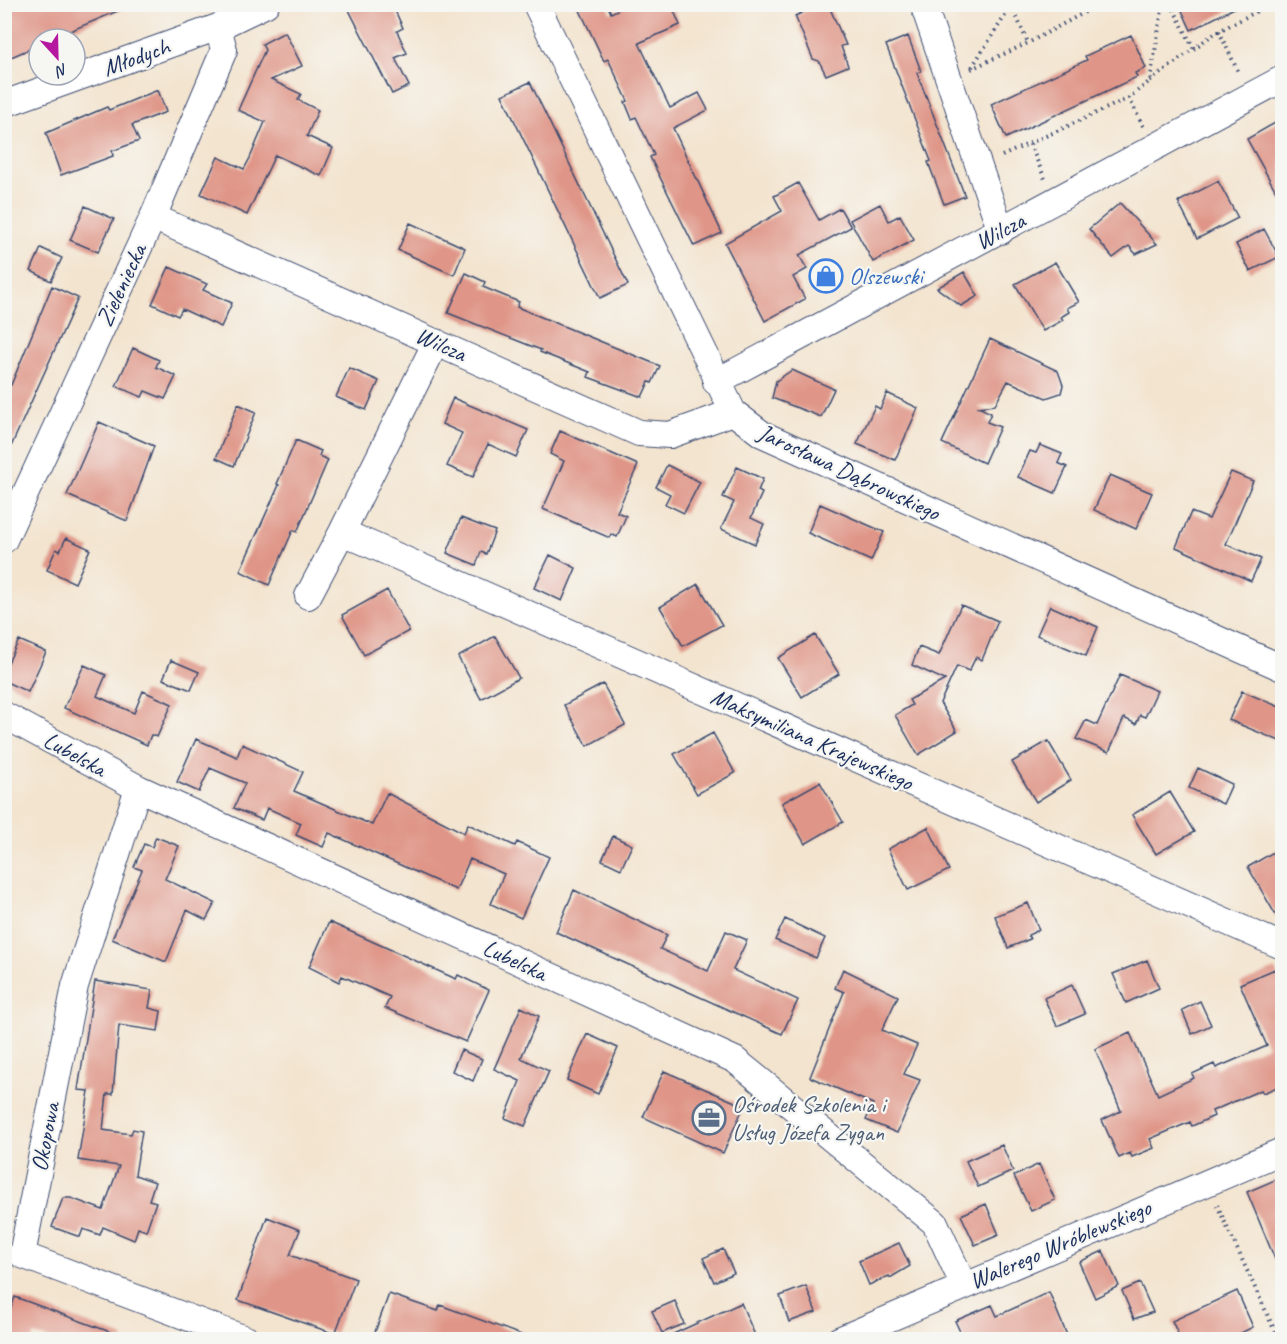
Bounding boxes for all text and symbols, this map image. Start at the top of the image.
north arrow [27,27,87,87]
street label: Młodych [99,30,175,83]
text: N [51,59,71,82]
street label: Wilcza [970,205,1031,256]
street label: Zieleniecka [89,237,154,331]
shop icon: Olszewski [808,258,844,294]
place label: Olszewski [849,261,925,291]
street label: Wilcza [411,320,472,369]
street label: Jarosława Dąbrowskiego [753,416,946,528]
street label: Maksymiliana Krajewskiego [706,681,919,798]
street label: Lubelska [38,725,113,784]
street label: Lubelska [478,932,554,989]
place label: Ośrodek Szkolenia i Usług Józefa Zygan [732,1089,888,1147]
street label: Okopowa [24,1098,67,1174]
office icon: Ośrodek Szkolenia i Usług Józefa Zygan [691,1100,727,1136]
street label: Walerego Wróblewskiego [965,1192,1157,1296]

